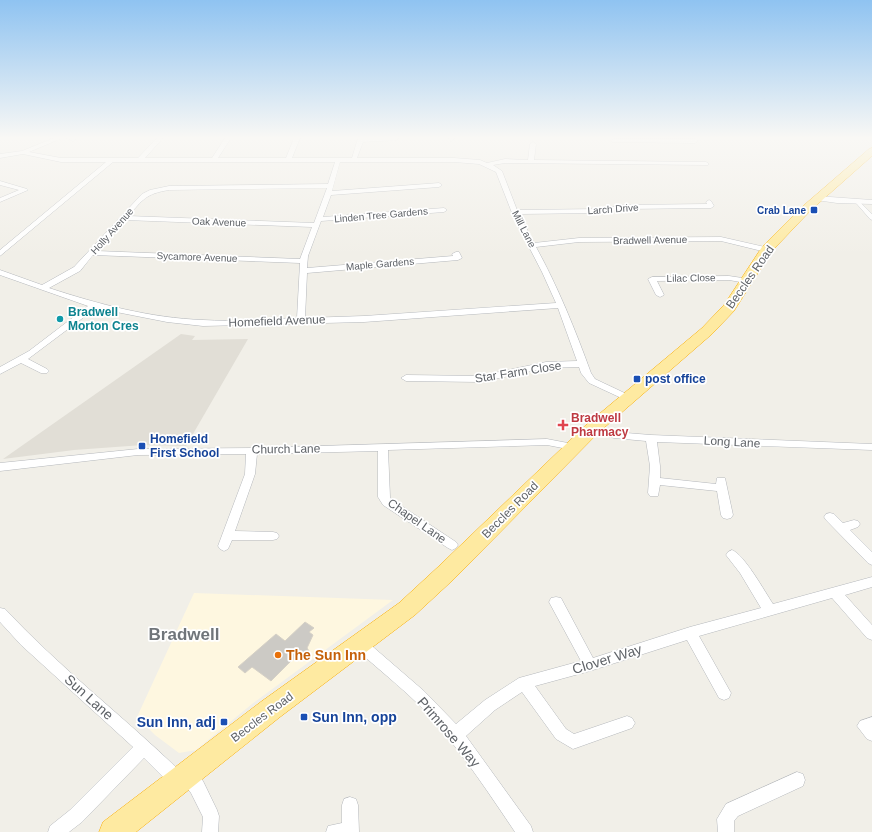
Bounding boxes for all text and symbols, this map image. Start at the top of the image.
street label: Larch Drive [587,202,639,216]
street label: Holly Avenue [88,205,136,256]
street label: Linden Tree Gardens [334,205,428,225]
place label: Crab Lane [757,205,806,216]
marker: Crab Lane [809,205,819,215]
street label: Mill Lane [510,209,538,250]
street label: Oak Avenue [192,216,247,228]
street label: Bradwell Avenue [613,234,688,246]
street label: Beccles Road [723,243,777,311]
street label: Sycamore Avenue [156,250,238,264]
street label: Maple Gardens [345,256,415,272]
street label: Lilac Close [666,272,716,284]
place label: Bradwell Morton Cres [68,305,139,333]
street label: Homefield Avenue [228,312,326,330]
marker: Bradwell Morton Cres [55,314,65,324]
street label: Star Farm Close [474,358,563,386]
place label: post office [645,372,706,386]
marker: post office [632,374,642,384]
place label: Bradwell Pharmacy [571,411,629,439]
marker: Bradwell Pharmacy [558,420,568,430]
place label: Homefield First School [150,432,219,460]
street label: Long Lane [703,434,761,450]
marker: Homefield First School [137,441,147,451]
street label: Church Lane [252,441,321,457]
street label: Beccles Road [479,479,541,541]
street label: Chapel Lane [385,496,449,546]
district label: Bradwell [149,625,219,644]
street label: Clover Way [570,641,644,677]
place label: The Sun Inn [286,647,366,663]
marker: The Sun Inn [273,650,283,660]
street label: Sun Lane [61,671,117,723]
street label: Beccles Road [228,689,296,745]
street label: Primrose Way [414,694,484,770]
place label: Sun Inn, opp [312,709,397,725]
marker: Sun Inn, opp [299,712,309,722]
place label: Sun Inn, adj [137,714,216,730]
marker: Sun Inn, adj [219,717,229,727]

